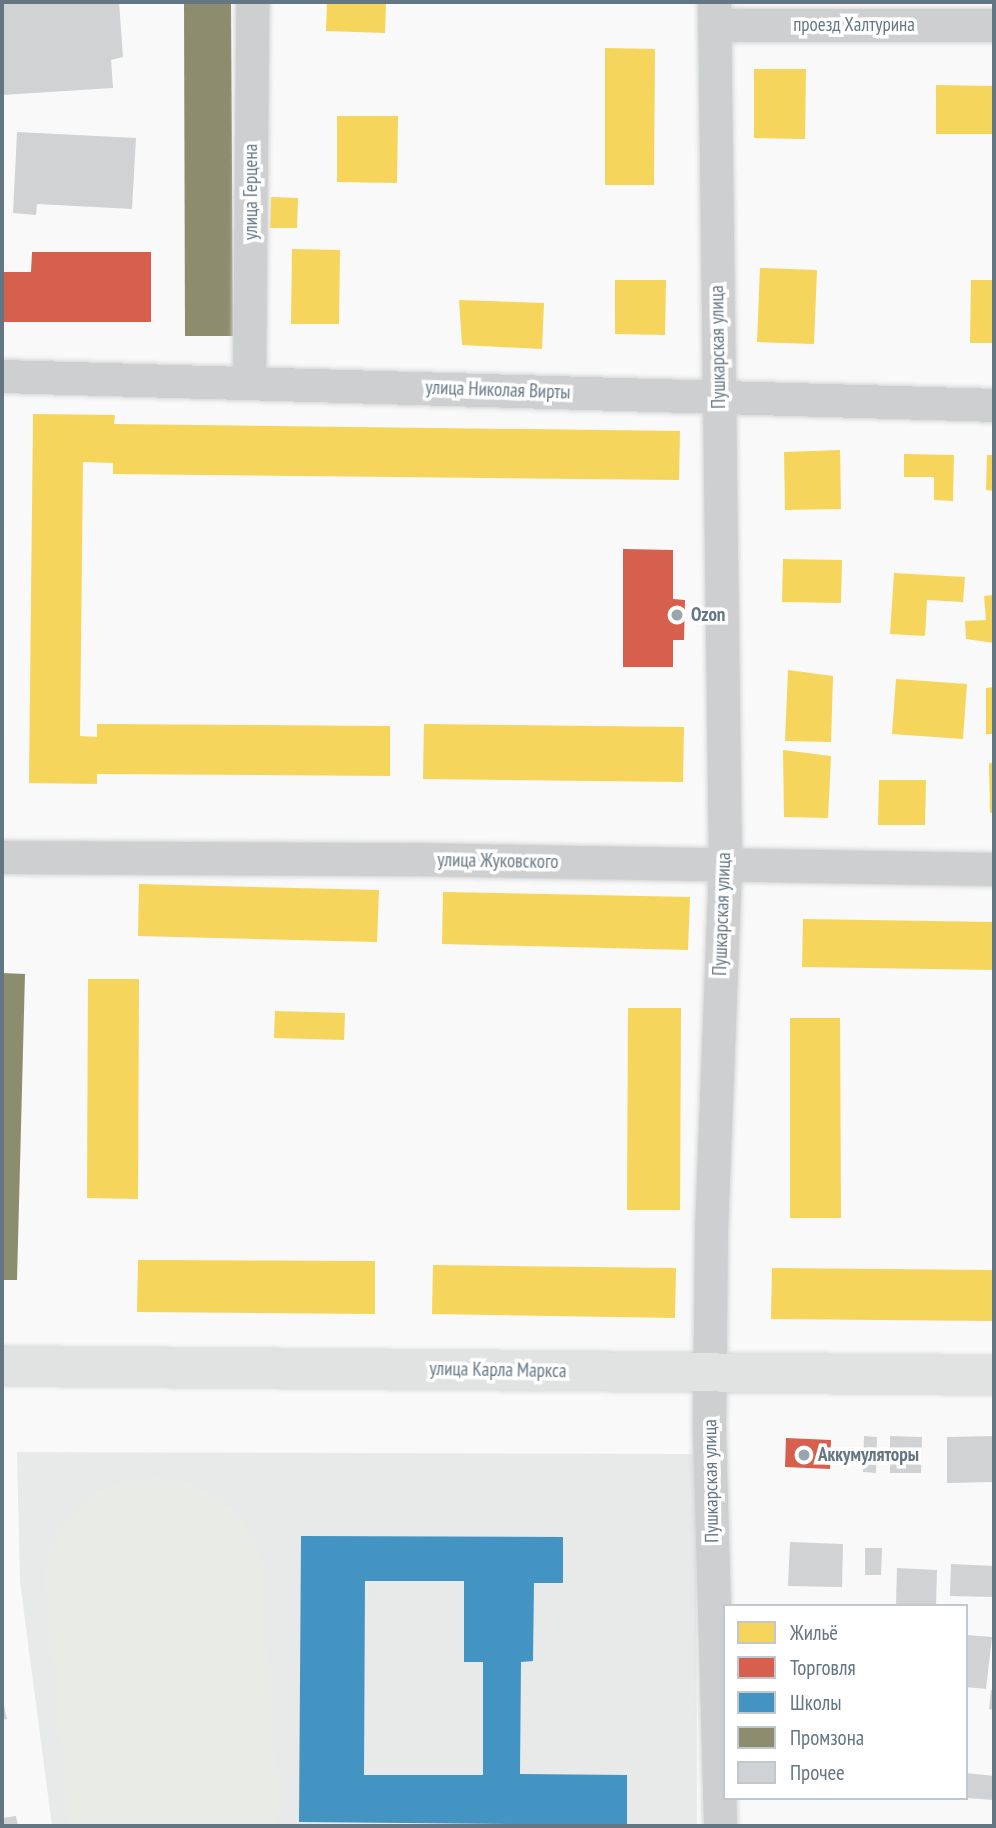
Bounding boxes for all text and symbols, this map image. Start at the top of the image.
street label: проезд Халтурина [793,14,915,36]
street label: улица Герцена [240,144,262,240]
street label: Пушкарская улица [706,285,730,409]
street label: улица Николая Вирты [425,376,571,404]
place label: Ozon [691,604,725,626]
marker: Ozon [669,607,685,623]
street label: улица Жуковского [437,849,559,873]
street label: Пушкарская улица [708,852,736,976]
street label: улица Карла Маркса [429,1357,567,1383]
street label: Пушкарская улица [699,1419,723,1543]
place label: Аккумуляторы [818,1444,919,1466]
marker: Аккумуляторы [796,1447,812,1463]
legend [723,1604,968,1800]
text: Жильё [790,1619,838,1646]
text: Торговля [790,1654,856,1681]
text: Школы [790,1689,842,1716]
text: Промзона [790,1724,864,1751]
text: Прочее [790,1759,845,1786]

